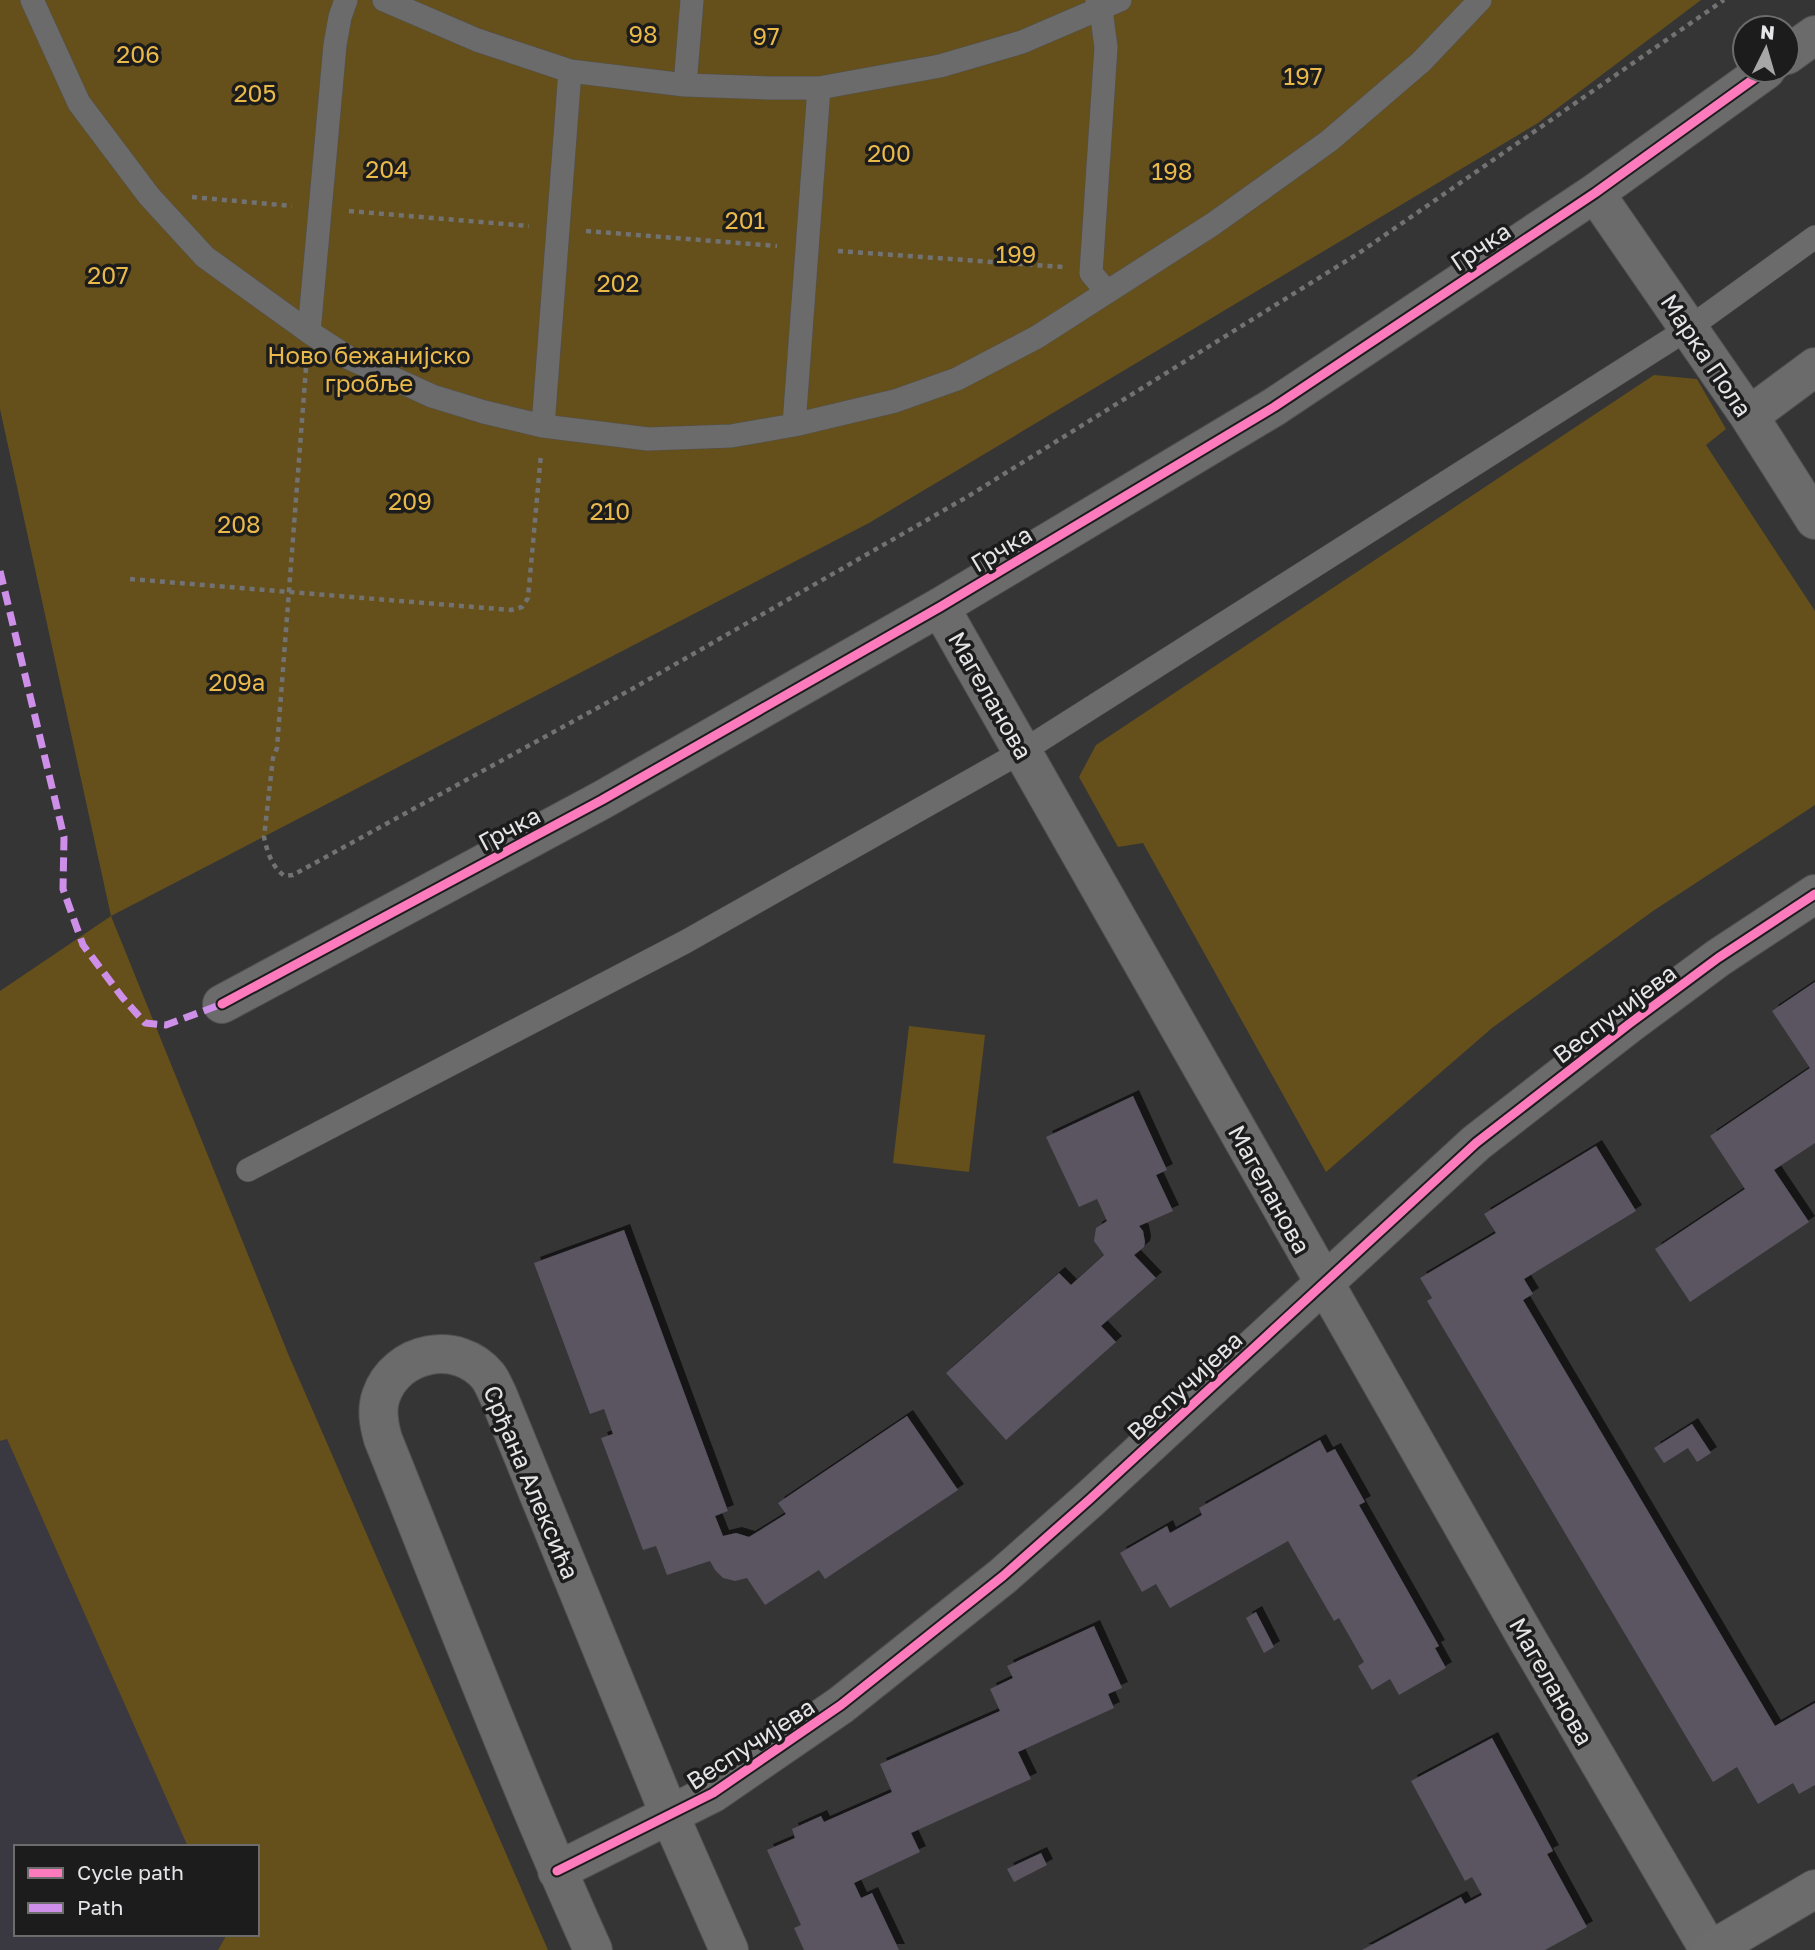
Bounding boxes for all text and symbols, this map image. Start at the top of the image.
north arrow [1731,14,1801,84]
park label: 98 [628,19,658,48]
text: N [1759,19,1776,44]
park label: 97 [752,21,780,50]
park label: 206 [116,39,160,68]
park label: 197 [1284,61,1322,90]
park label: 205 [234,78,276,107]
park label: 200 [867,138,911,167]
park label: 204 [365,154,409,183]
park label: 198 [1152,156,1192,185]
park label: 201 [725,205,765,234]
street label: Грчка [1445,216,1515,276]
park label: 199 [996,239,1036,268]
park label: 207 [87,260,129,289]
park label: 202 [597,268,639,297]
street label: Марка Пола [1655,288,1759,422]
park label: Ново бежанијско гробље [267,340,471,397]
park label: 209 [388,486,432,515]
park label: 210 [590,496,630,525]
park label: 208 [217,509,261,538]
street label: Грчка [965,519,1037,577]
street label: Магеланова [943,626,1039,764]
park label: 209a [209,667,265,696]
street label: Грчка [473,800,545,856]
street label: Веспучијева [1547,957,1681,1069]
street label: Магеланова [1223,1120,1317,1258]
street label: Веспучијева [1121,1324,1247,1446]
street label: Срђана Алексића [478,1381,586,1583]
street label: Магеланова [1504,1612,1600,1750]
street label: Веспучијева [681,1691,819,1795]
legend [14,1845,259,1936]
text: Cycle path [77,1859,184,1885]
text: Path [77,1894,124,1920]

